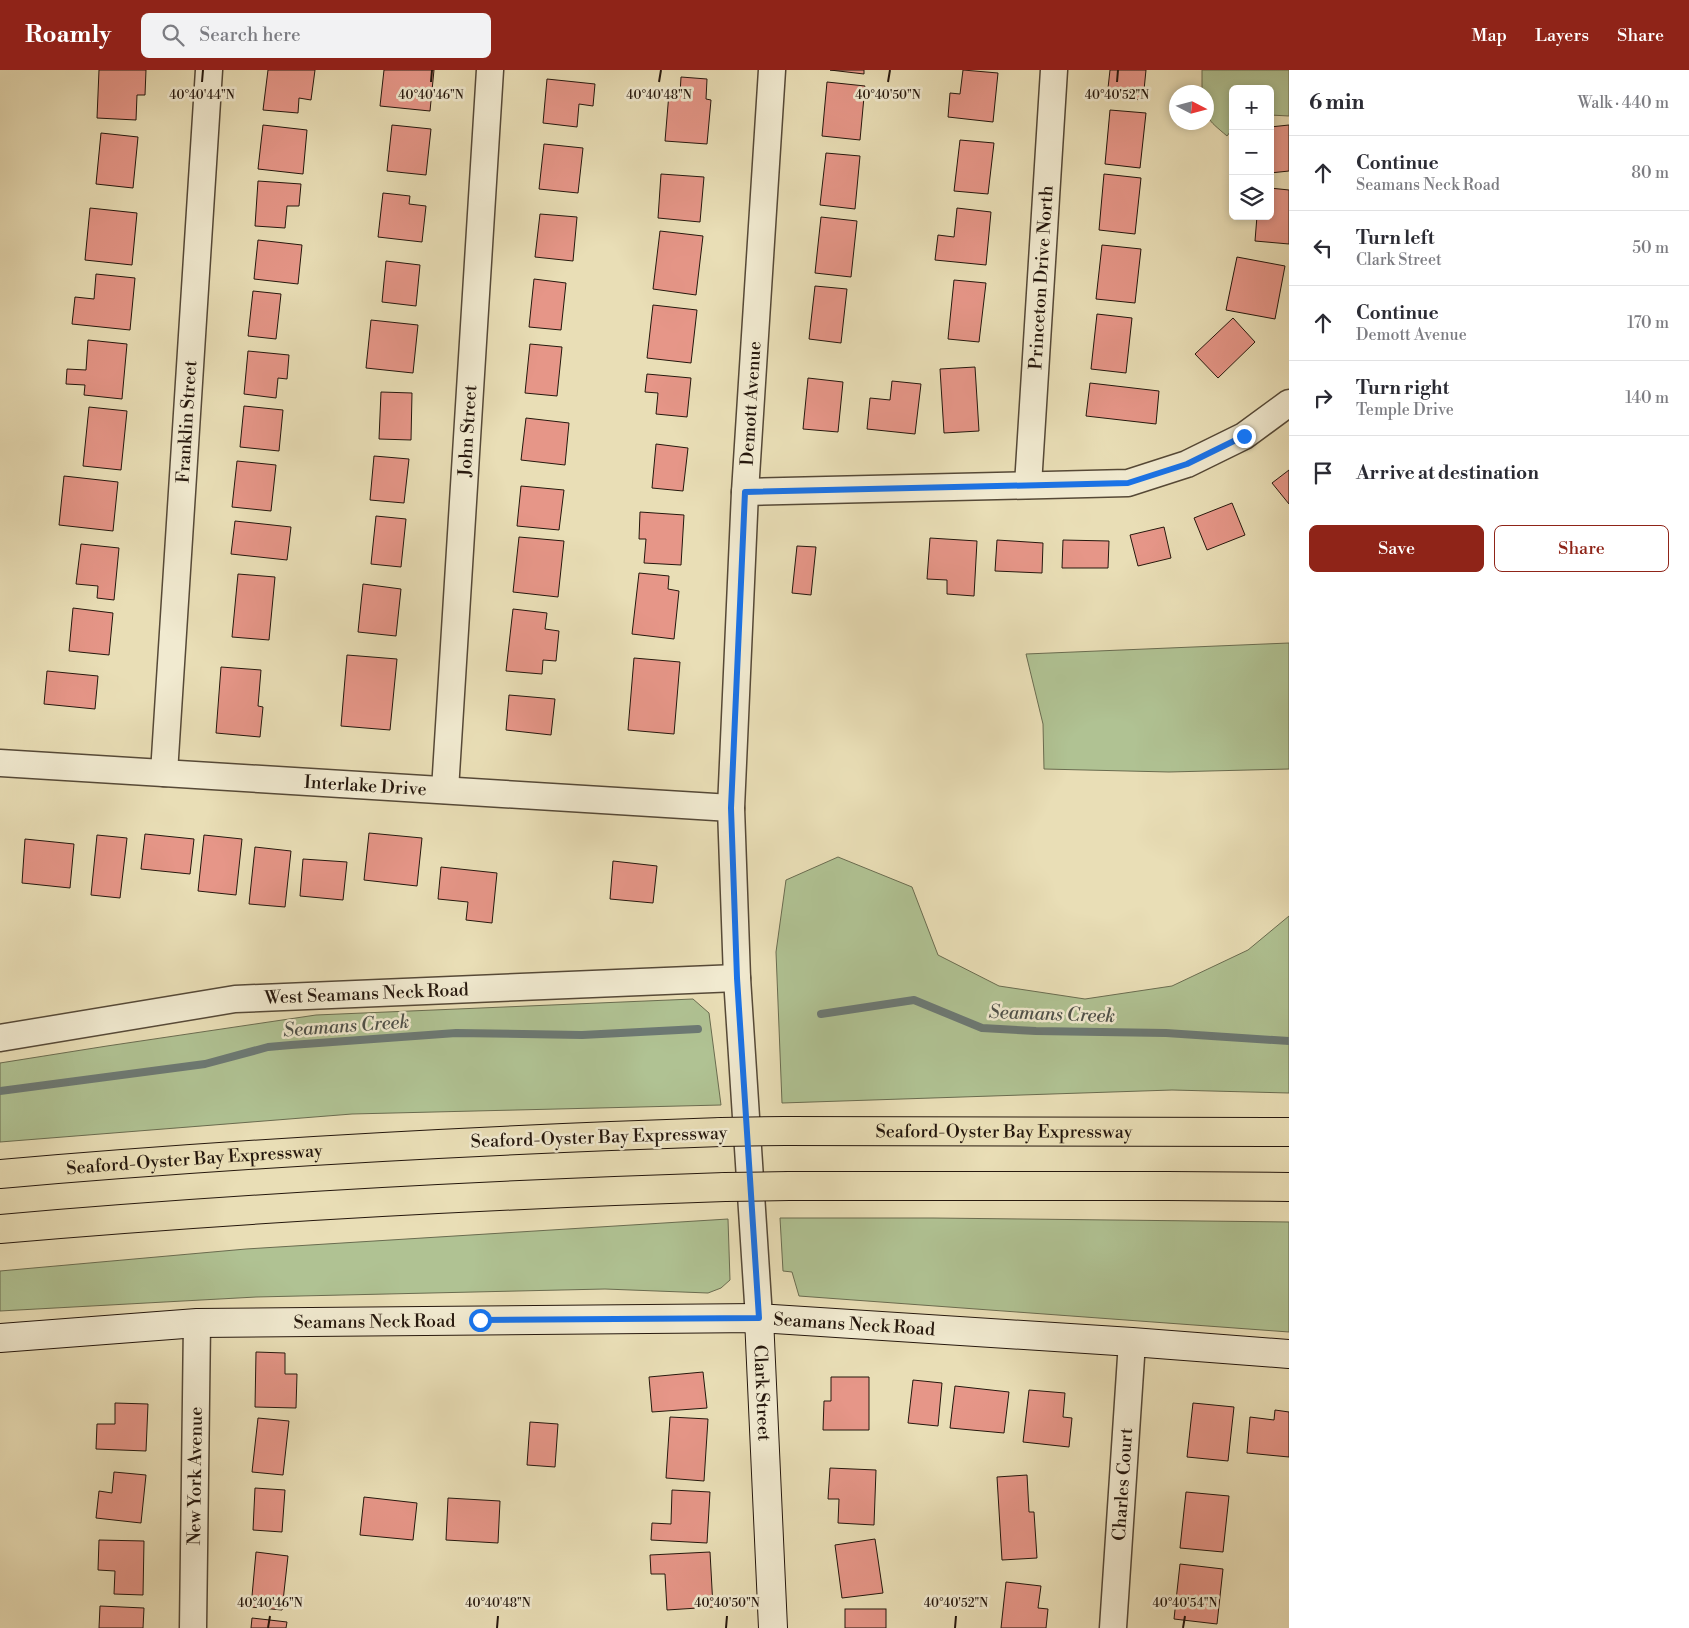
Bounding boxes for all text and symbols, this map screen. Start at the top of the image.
search box [141,13,491,58]
text: Roamly [25,20,111,50]
icon: search [159,21,187,49]
text: Search here [199,23,301,47]
text: Map [1472,24,1507,47]
text: Layers [1535,24,1589,47]
text: Share [1617,24,1664,47]
north arrow [1169,85,1214,130]
map controls [1229,85,1274,220]
button: + [1229,85,1274,130]
text: 40°40'44"N [169,88,235,103]
text: 40°40'46"N [398,88,464,103]
text: 40°40'48"N [626,88,692,103]
text: 40°40'50"N [855,88,921,103]
text: 40°40'52"N [1085,88,1149,103]
text: 6 min [1309,90,1364,116]
text: Walk · 440 m [1578,93,1669,113]
button: − [1229,130,1274,175]
text: Continue [1356,151,1439,175]
icon: ahead [1309,159,1337,187]
text: 80 m [1631,163,1669,183]
button: layers [1229,175,1274,220]
text: Seamans Neck Road [1356,175,1500,195]
street label: Princeton Drive North [1024,184,1059,370]
text: Turn left [1356,226,1435,250]
icon: left [1309,234,1337,262]
text: 50 m [1632,238,1669,258]
text: Clark Street [1356,250,1442,270]
text: Continue [1356,301,1439,325]
icon: ahead [1309,309,1337,337]
text: 170 m [1627,313,1669,333]
text: Demott Avenue [1356,325,1467,345]
street label: Demott Avenue [736,340,767,466]
street label: Franklin Street [172,359,202,484]
text: Turn right [1356,376,1449,400]
street label: John Street [454,384,482,478]
icon: right [1309,384,1337,412]
text: 140 m [1625,388,1669,408]
text: Temple Drive [1356,400,1454,420]
route end [1233,425,1256,448]
icon: arrive [1309,459,1337,487]
text: Arrive at destination [1356,461,1539,485]
button: Save [1309,525,1484,572]
button: Share [1494,525,1669,572]
street label: Interlake Drive [303,771,427,801]
street label: West Seamans Neck Road [263,978,470,1010]
water label: Seamans Creek [988,1000,1116,1028]
water label: Seamans Creek [282,1010,410,1042]
street label: Seaford-Oyster Bay Expressway [875,1120,1133,1144]
street label: Seaford-Oyster Bay Expressway [470,1122,728,1153]
street label: Seaford-Oyster Bay Expressway [65,1139,324,1180]
street label: Seamans Neck Road [773,1308,937,1341]
route start [469,1309,492,1332]
street label: Seamans Neck Road [293,1310,456,1334]
street label: Clark Street [748,1344,776,1442]
street label: New York Avenue [183,1406,208,1546]
street label: Charles Court [1108,1427,1138,1542]
text: 40°40'46"N [237,1596,303,1611]
text: 40°40'48"N [465,1596,531,1611]
text: 40°40'50"N [694,1596,760,1611]
text: 40°40'52"N [924,1596,988,1611]
text: 40°40'54"N [1153,1596,1218,1611]

